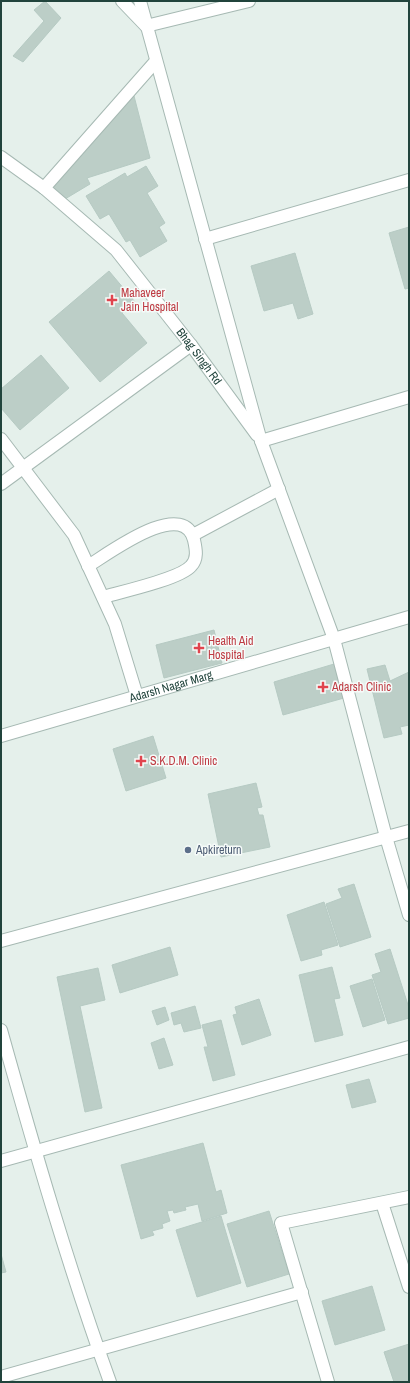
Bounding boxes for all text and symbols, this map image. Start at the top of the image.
place label: Mahaveer Jain Hospital [121,285,178,315]
marker: Mahaveer Jain Hospital [106,294,118,306]
street label: Bhag Singh Rd [173,325,225,388]
place label: Health Aid Hospital [208,633,253,663]
marker: Health Aid Hospital [193,642,205,654]
street label: Adarsh Nagar Marg [126,667,215,706]
place label: Adarsh Clinic [331,679,391,695]
marker: Adarsh Clinic [317,681,329,693]
place label: S.K.D.M. Clinic [150,753,217,769]
marker: S.K.D.M. Clinic [135,755,147,767]
place label: Apkireturn [195,842,241,858]
marker: Apkireturn [183,845,193,855]

